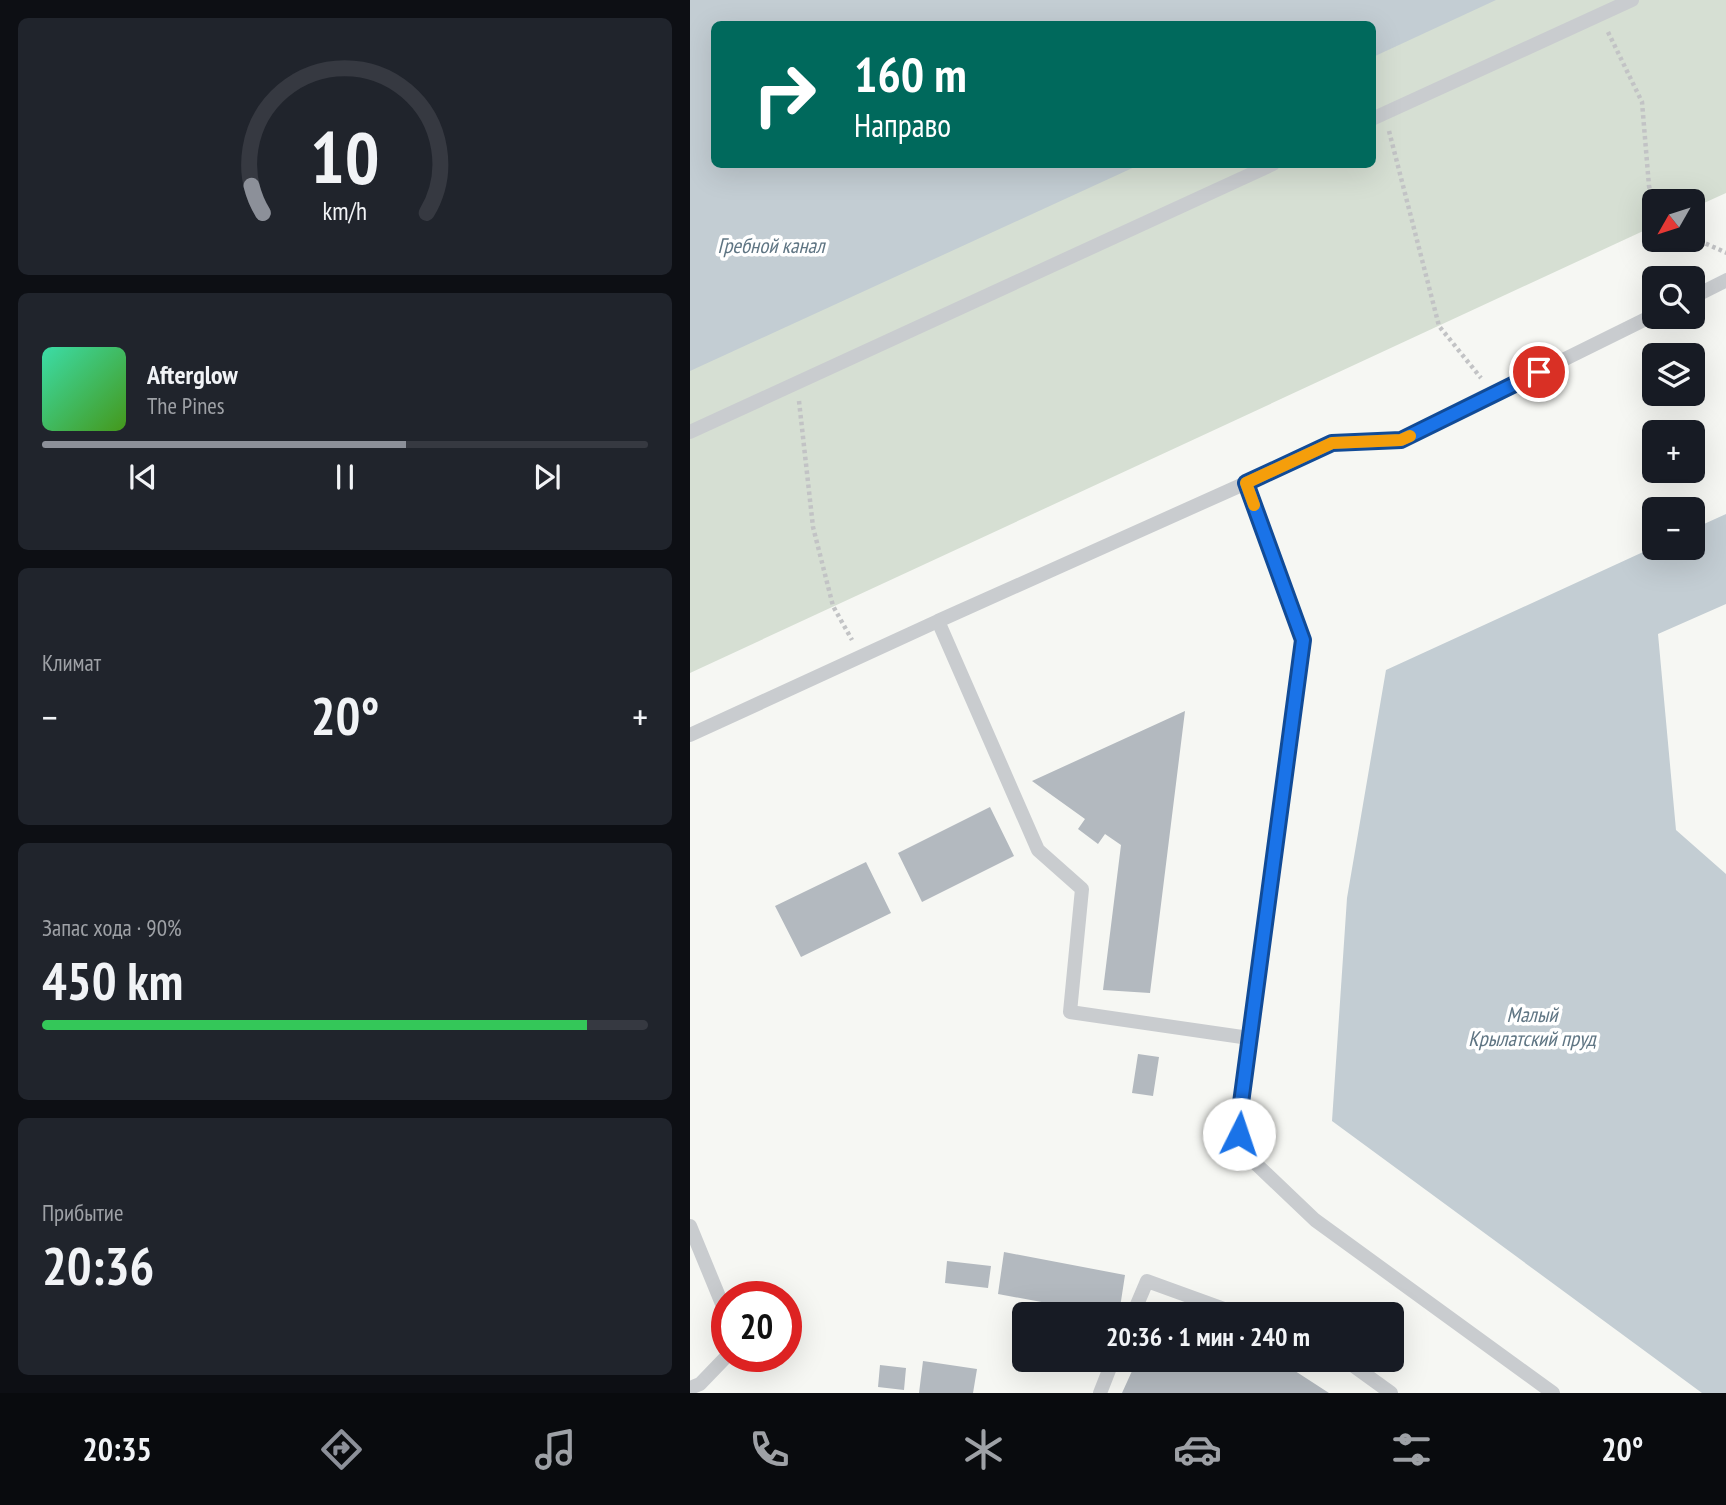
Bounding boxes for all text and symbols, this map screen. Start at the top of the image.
text: 160 m [854,42,967,106]
icon: right [739,49,830,140]
text: Направо [854,104,951,146]
text: 10 [310,109,380,203]
north arrow [1642,189,1705,252]
map controls [1642,189,1705,560]
text: km/h [323,194,367,226]
water label: Гребной канал [718,232,826,259]
button: search [1642,266,1705,329]
pin [1509,342,1569,402]
button: layers [1642,343,1705,406]
icon: arrive [1520,353,1558,391]
text: Afterglow [147,358,238,391]
text: The Pines [147,391,225,420]
button: + [1642,420,1705,483]
icon: previous [124,458,162,496]
icon: pause [326,458,364,496]
icon: next [528,458,566,496]
button: − [1642,497,1705,560]
text: Климат [42,648,101,677]
text: 20° [311,682,379,749]
text: − [42,692,58,741]
text: + [632,692,648,741]
text: Запас хода · 90% [42,913,182,942]
text: 450 km [42,947,183,1014]
water label: Малый Крылатский пруд [1468,1001,1598,1052]
position arrow [1202,1097,1276,1171]
text: Прибытие [42,1198,123,1227]
text: 20:36 [42,1232,154,1299]
speed limit sign: 20 [711,1281,802,1372]
text: 20:36 · 1 мин · 240 m [1106,1320,1310,1353]
icon: directions [317,1425,366,1474]
icon: music [531,1425,580,1474]
icon: phone [745,1425,794,1474]
icon: climate [959,1425,1008,1474]
icon: car [1173,1425,1222,1474]
icon: filters [1387,1425,1436,1474]
text: 20:35 [83,1428,152,1470]
text: 20° [1601,1428,1643,1470]

